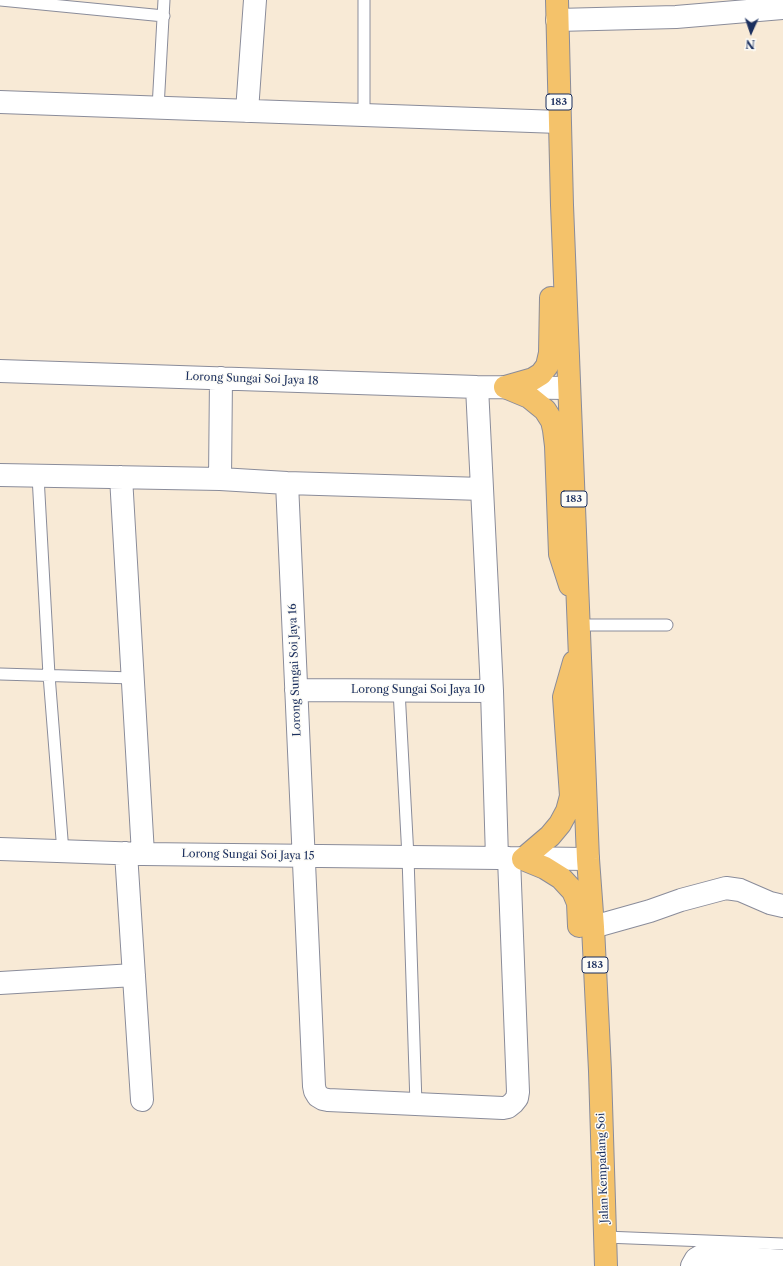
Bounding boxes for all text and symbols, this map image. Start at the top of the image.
north arrow [731,12,771,52]
text: N [745,37,756,51]
road number: 183 [546,94,572,110]
street label: Lorong Sungai Soi Jaya 18 [185,370,319,388]
road number: 183 [561,491,587,507]
street label: Lorong Sungai Soi Jaya 16 [286,603,304,737]
street label: Lorong Sungai Soi Jaya 10 [351,683,485,697]
street label: Lorong Sungai Soi Jaya 15 [181,847,315,863]
road number: 183 [582,957,608,973]
street label: Jalan Kempadang Soi [594,1113,612,1223]

